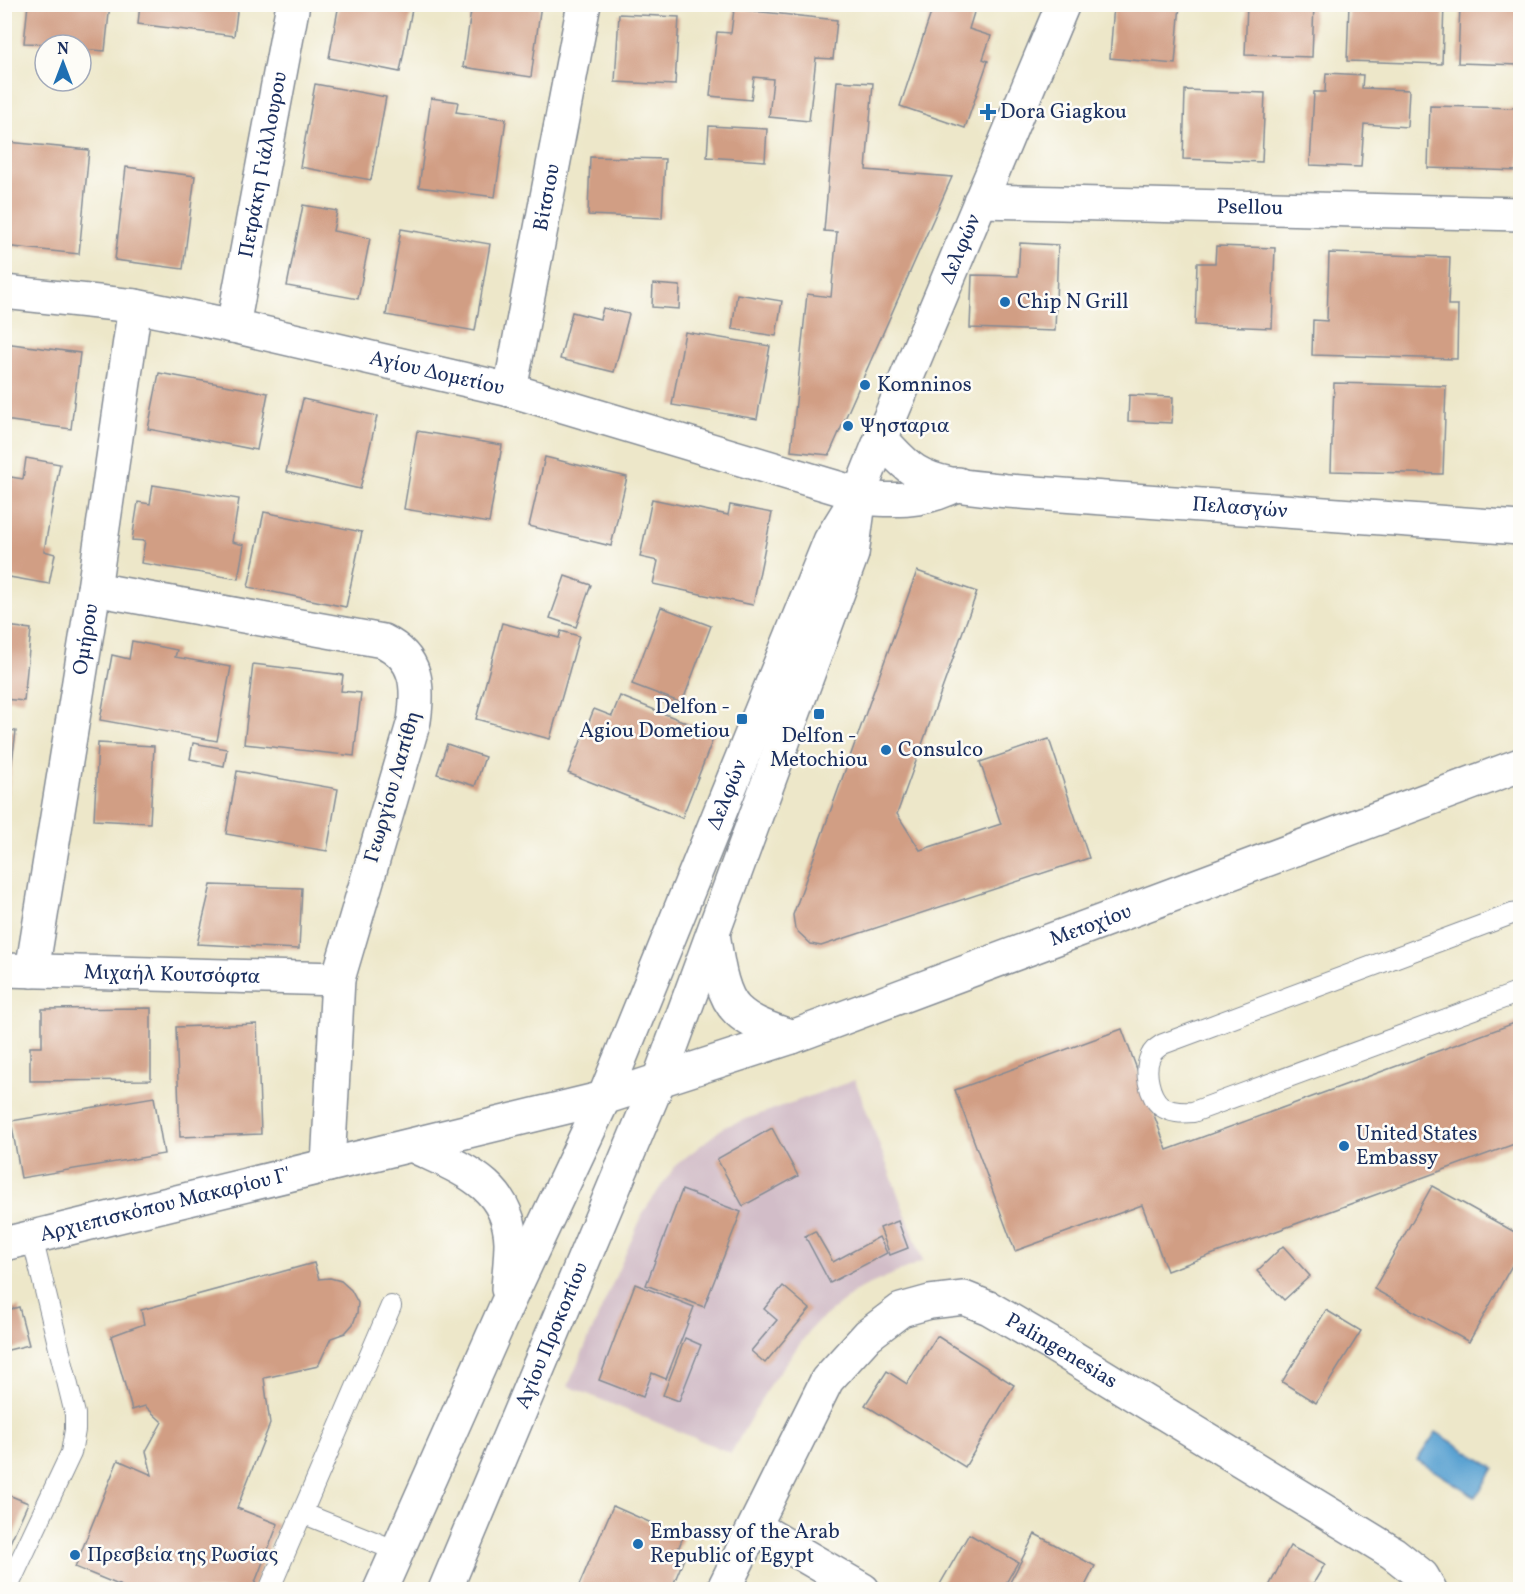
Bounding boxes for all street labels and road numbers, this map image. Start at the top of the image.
street label: Πετράκη Γιάλλουρου [231,69,295,260]
street label: Βίτσιου [526,161,568,234]
street label: Psellou [1216,192,1284,223]
street label: Δελφών [933,210,988,289]
street label: Αγίου Δομετίου [367,343,507,403]
street label: Πελασγών [1191,490,1288,526]
street label: Ομήρου [66,602,106,677]
street label: Γεωργίου Λαπίθη [358,708,428,866]
street label: Δελφών [700,755,754,834]
street label: Μετοχίου [1046,897,1136,954]
street label: Μιχαήλ Κουτσόφτα [83,958,261,991]
street label: Αρχιεπισκόπου Μακαρίου Γ' [37,1160,294,1249]
street label: Αγίου Προκοπίου [508,1258,595,1413]
street label: Palingenesias [1000,1306,1123,1396]

